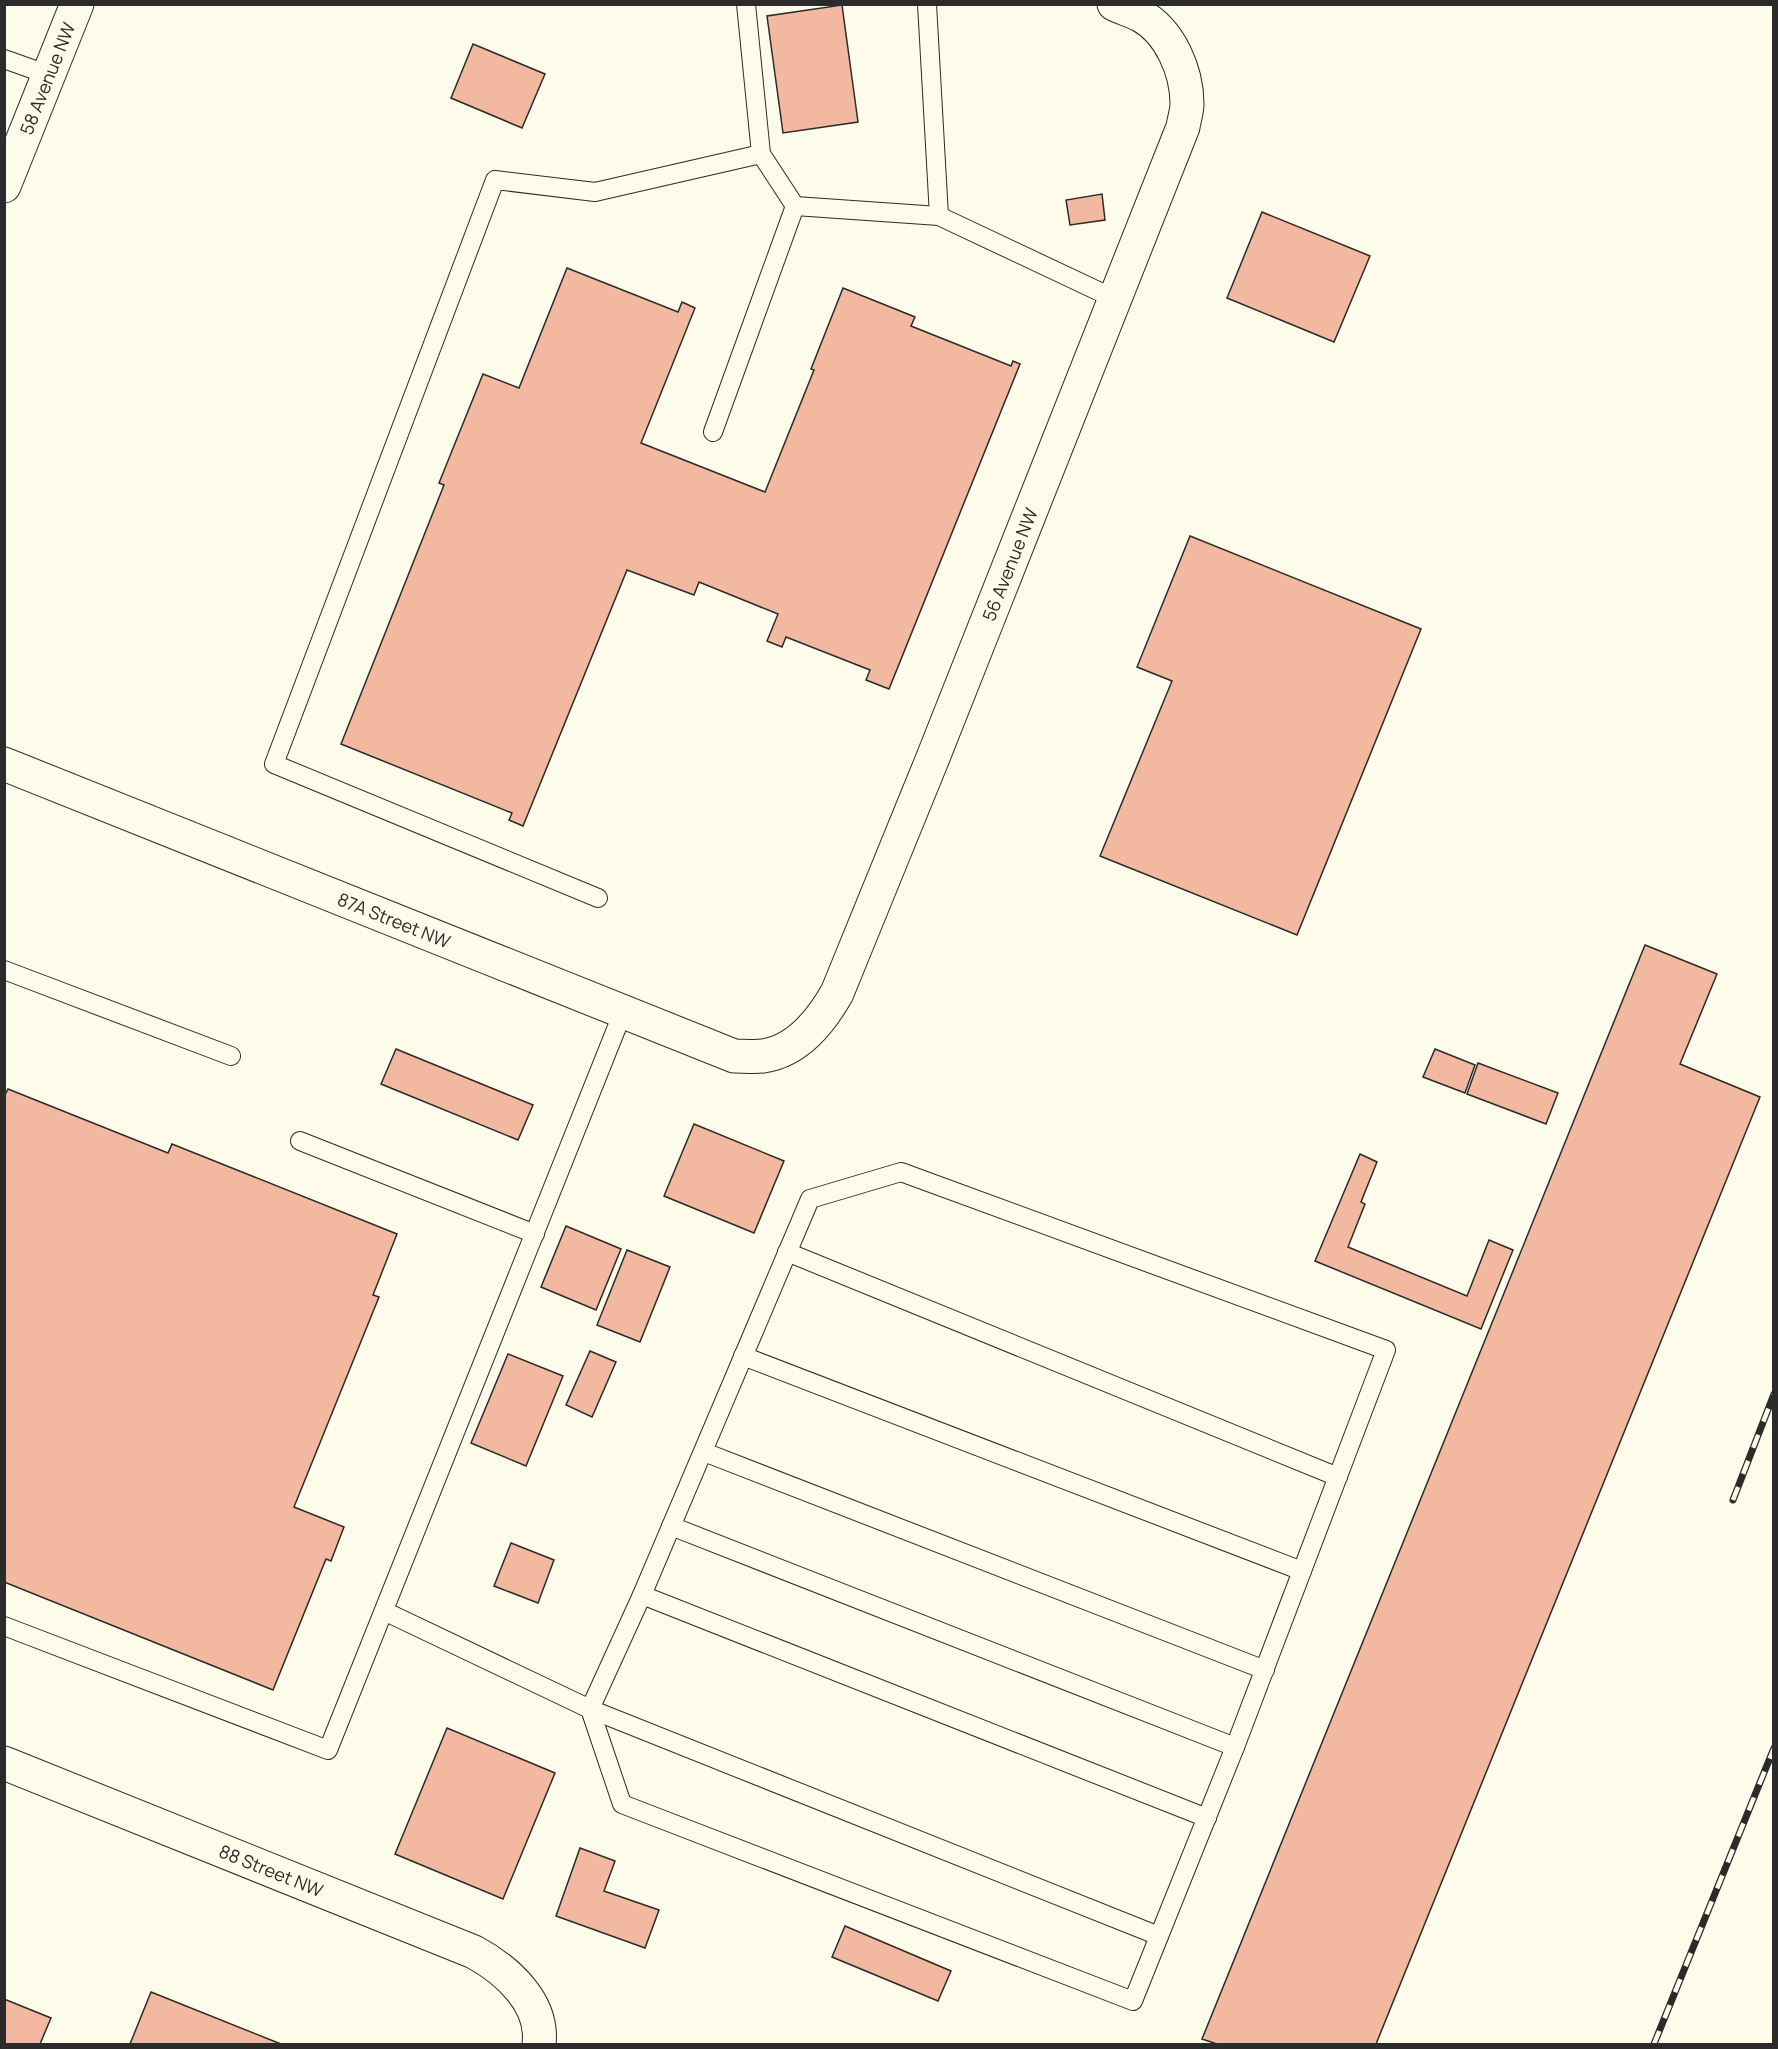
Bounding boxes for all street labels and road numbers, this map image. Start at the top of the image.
street label: 58 Avenue NW [14,19,81,138]
street label: 56 Avenue NW [976,504,1043,624]
street label: 87A Street NW [334,887,454,953]
street label: 88 Street NW [216,1839,327,1902]

